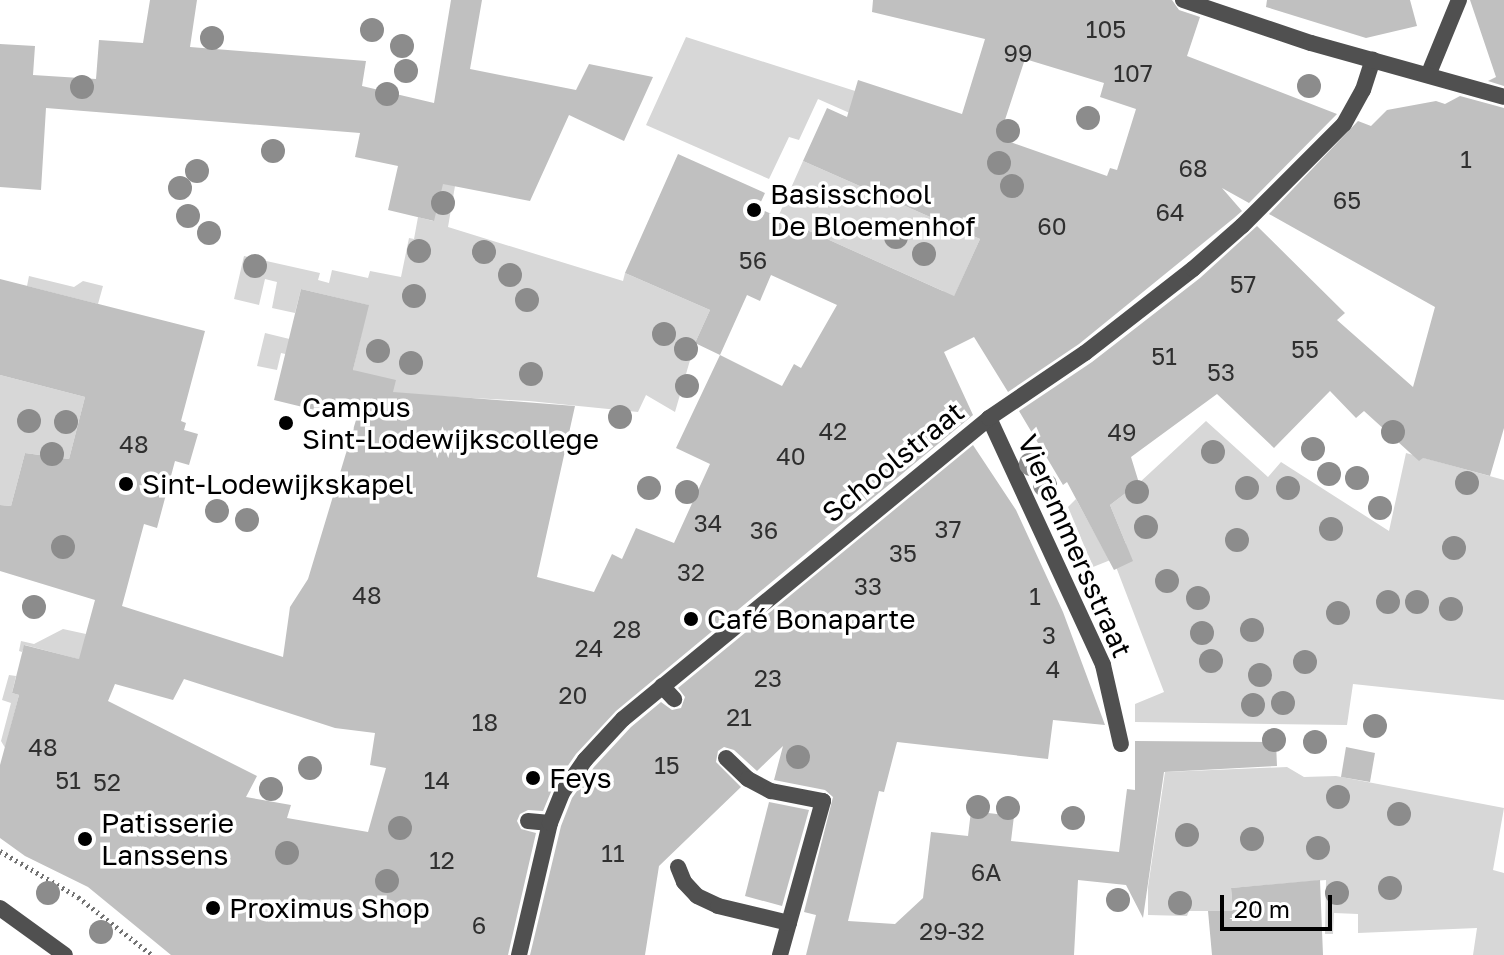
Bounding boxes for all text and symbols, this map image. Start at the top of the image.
house number: 105 [1086,15,1126,43]
house number: 99 [1003,39,1033,67]
house number: 107 [1113,59,1153,87]
house number: 1 [1460,145,1472,173]
house number: 68 [1178,154,1208,182]
place label: Basisschool De Bloemenhof [770,177,976,243]
house number: 65 [1333,186,1361,214]
house number: 64 [1155,198,1185,226]
marker: Basisschool De Bloemenhof [745,201,763,219]
house number: 60 [1037,212,1067,240]
house number: 56 [739,246,767,274]
house number: 57 [1230,270,1256,298]
house number: 55 [1291,335,1319,363]
house number: 51 [1151,342,1177,370]
house number: 53 [1207,358,1235,386]
place label: Campus Sint-Lodewijkscollege [302,390,599,456]
street label: Schoolstraat [816,395,970,529]
marker: Campus Sint-Lodewijkscollege [277,414,295,432]
house number: 42 [819,417,847,445]
house number: 49 [1107,418,1137,446]
street label: Vieremmersstraat [1011,429,1139,663]
house number: 48 [119,430,149,458]
house number: 40 [776,442,806,470]
place label: Sint-Lodewijkskapel [142,467,413,501]
marker: Sint-Lodewijkskapel [117,475,135,493]
house number: 34 [694,509,722,537]
house number: 37 [935,515,961,543]
house number: 36 [750,516,778,544]
house number: 35 [889,539,917,567]
house number: 32 [677,558,705,586]
house number: 33 [854,572,882,600]
house number: 48 [352,581,382,609]
house number: 1 [1029,582,1041,610]
place label: Café Bonaparte [707,602,916,636]
marker: Café Bonaparte [682,610,700,628]
house number: 28 [613,615,641,643]
house number: 3 [1042,621,1056,649]
house number: 24 [575,634,603,662]
house number: 4 [1046,655,1060,683]
house number: 23 [754,664,782,692]
house number: 20 [559,681,587,709]
house number: 21 [726,703,752,731]
house number: 18 [472,708,498,736]
house number: 48 [28,733,58,761]
house number: 15 [654,751,680,779]
place label: Feys [549,761,612,795]
house number: 51 [55,766,81,794]
house number: 14 [424,766,450,794]
house number: 52 [93,768,121,796]
marker: Feys [524,769,542,787]
place label: Patisserie Lanssens [101,806,234,872]
marker: Patisserie Lanssens [76,830,94,848]
house number: 11 [601,839,625,867]
house number: 12 [429,846,455,874]
house number: 6A [971,858,1001,886]
scale bar [1224,879,1336,929]
place label: Proximus Shop [229,891,430,925]
text: 20 m [1234,894,1290,923]
marker: Proximus Shop [204,899,222,917]
house number: 6 [472,911,486,939]
house number: 29-32 [919,917,985,945]

